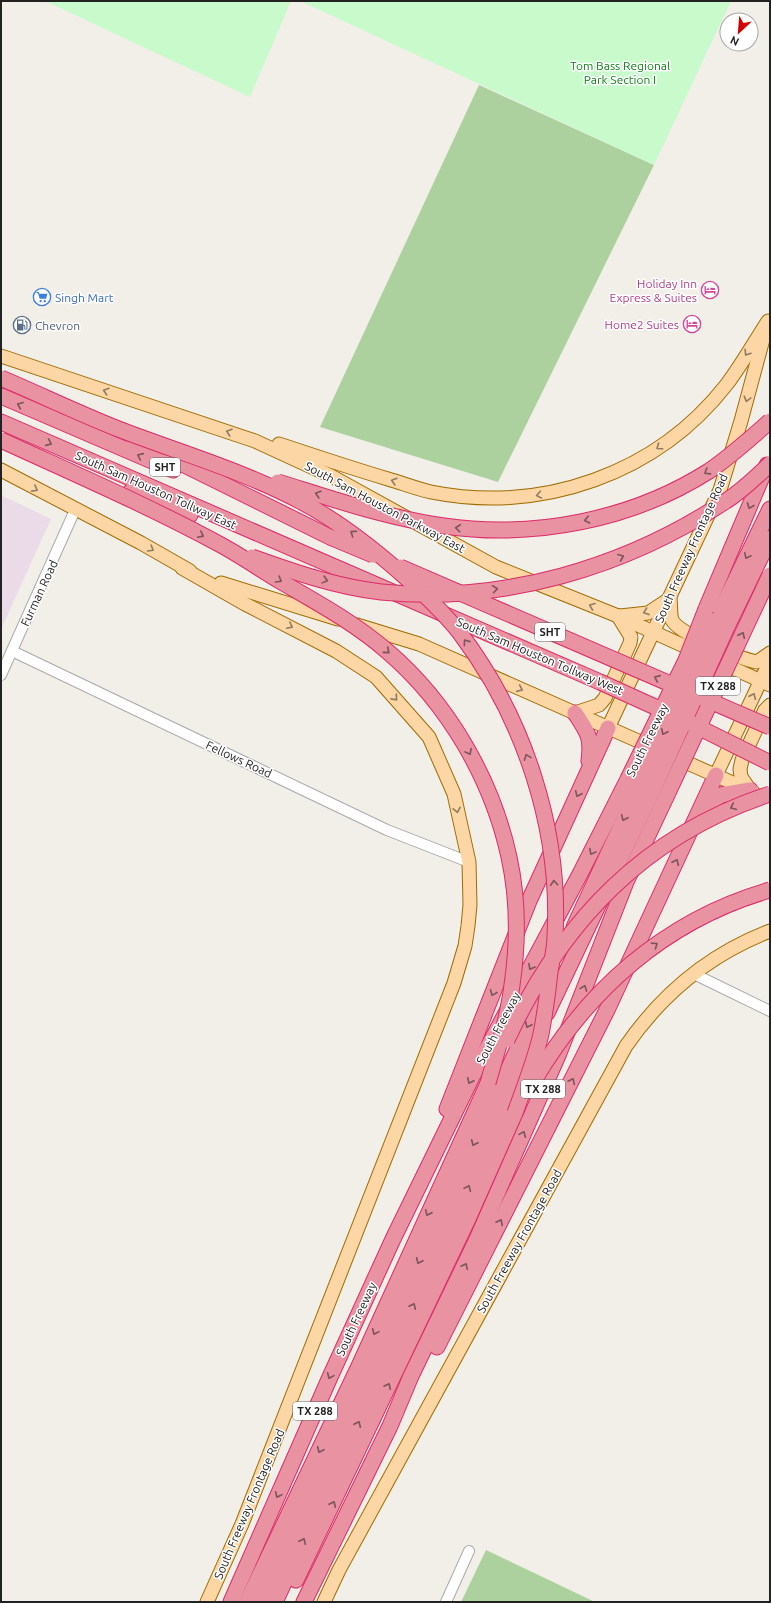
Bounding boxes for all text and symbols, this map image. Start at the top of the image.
north arrow [719,12,759,52]
text: N [728,34,741,48]
park label: Tom Bass Regional Park Section I [570,59,670,86]
place label: Holiday Inn Express & Suites [610,277,697,304]
hotel icon: Holiday Inn Express & Suites [700,280,720,300]
supermarket icon: Singh Mart [32,287,52,307]
place label: Singh Mart [55,291,114,304]
hotel icon: Home2 Suites [682,314,702,334]
fuel station icon: Chevron [12,315,32,335]
place label: Home2 Suites [605,318,679,331]
place label: Chevron [35,319,80,332]
one-way arrow [744,349,752,356]
one-way arrow [103,387,110,395]
one-way arrow [743,395,752,402]
one-way arrow [17,401,24,409]
one-way arrow [226,428,233,437]
one-way arrow [45,438,53,446]
one-way arrow [656,442,663,449]
street label: South Sam Houston Tollway East [73,448,239,532]
one-way arrow [136,453,144,461]
road number: SHT [150,458,180,476]
street label: South Sam Houston Parkway East [303,459,468,555]
one-way arrow [704,467,711,474]
street label: South Freeway Frontage Road [652,472,730,624]
one-way arrow [390,477,397,486]
one-way arrow [31,484,39,492]
one-way arrow [315,490,322,499]
one-way arrow [536,490,542,498]
one-way arrow [747,503,755,510]
one-way arrow [584,515,591,524]
one-way arrow [455,523,461,532]
one-way arrow [196,530,204,538]
one-way arrow [350,531,357,538]
one-way arrow [147,544,154,551]
one-way arrow [744,552,752,560]
one-way arrow [616,554,624,562]
street label: Furman Road [18,558,60,628]
one-way arrow [321,575,328,584]
one-way arrow [275,576,282,583]
one-way arrow [492,585,498,594]
one-way arrow [589,602,596,610]
one-way arrow [642,608,649,616]
street label: South Sam Houston Tollway West [455,615,625,697]
one-way arrow [286,622,293,629]
road number: SHT [535,623,565,641]
one-way arrow [737,631,745,639]
one-way arrow [463,639,471,646]
one-way arrow [383,647,390,654]
one-way arrow [654,675,662,683]
road number: TX 288 [696,677,740,695]
one-way arrow [515,684,523,692]
one-way arrow [748,693,756,701]
one-way arrow [390,694,397,701]
street label: South Freeway [624,701,670,779]
one-way arrow [661,728,669,735]
street label: Fellows Road [204,738,274,780]
one-way arrow [464,748,471,755]
one-way arrow [523,753,531,760]
one-way arrow [575,790,583,798]
one-way arrow [730,802,738,810]
one-way arrow [453,807,461,813]
one-way arrow [621,814,629,822]
one-way arrow [589,848,597,855]
one-way arrow [671,859,679,867]
one-way arrow [549,880,558,886]
one-way arrow [651,942,658,950]
one-way arrow [529,963,536,970]
one-way arrow [580,985,588,992]
one-way arrow [489,989,497,996]
street label: South Freeway [474,990,523,1066]
one-way arrow [525,1022,533,1029]
one-way arrow [467,1077,475,1085]
one-way arrow [567,1078,575,1086]
road number: TX 288 [521,1080,565,1098]
one-way arrow [519,1131,527,1138]
one-way arrow [471,1139,479,1147]
street label: South Freeway Frontage Road [474,1167,564,1315]
one-way arrow [463,1184,471,1192]
one-way arrow [425,1209,433,1216]
one-way arrow [496,1219,503,1226]
one-way arrow [416,1257,424,1265]
one-way arrow [460,1262,468,1270]
street label: South Freeway [333,1280,379,1358]
one-way arrow [408,1302,416,1310]
one-way arrow [371,1328,379,1335]
one-way arrow [327,1372,335,1380]
one-way arrow [383,1383,391,1391]
road number: TX 288 [293,1402,337,1420]
one-way arrow [353,1420,361,1428]
street label: South Freeway Frontage Road [211,1427,287,1581]
one-way arrow [317,1445,325,1453]
one-way arrow [275,1491,283,1499]
one-way arrow [328,1501,336,1509]
one-way arrow [298,1538,306,1546]

